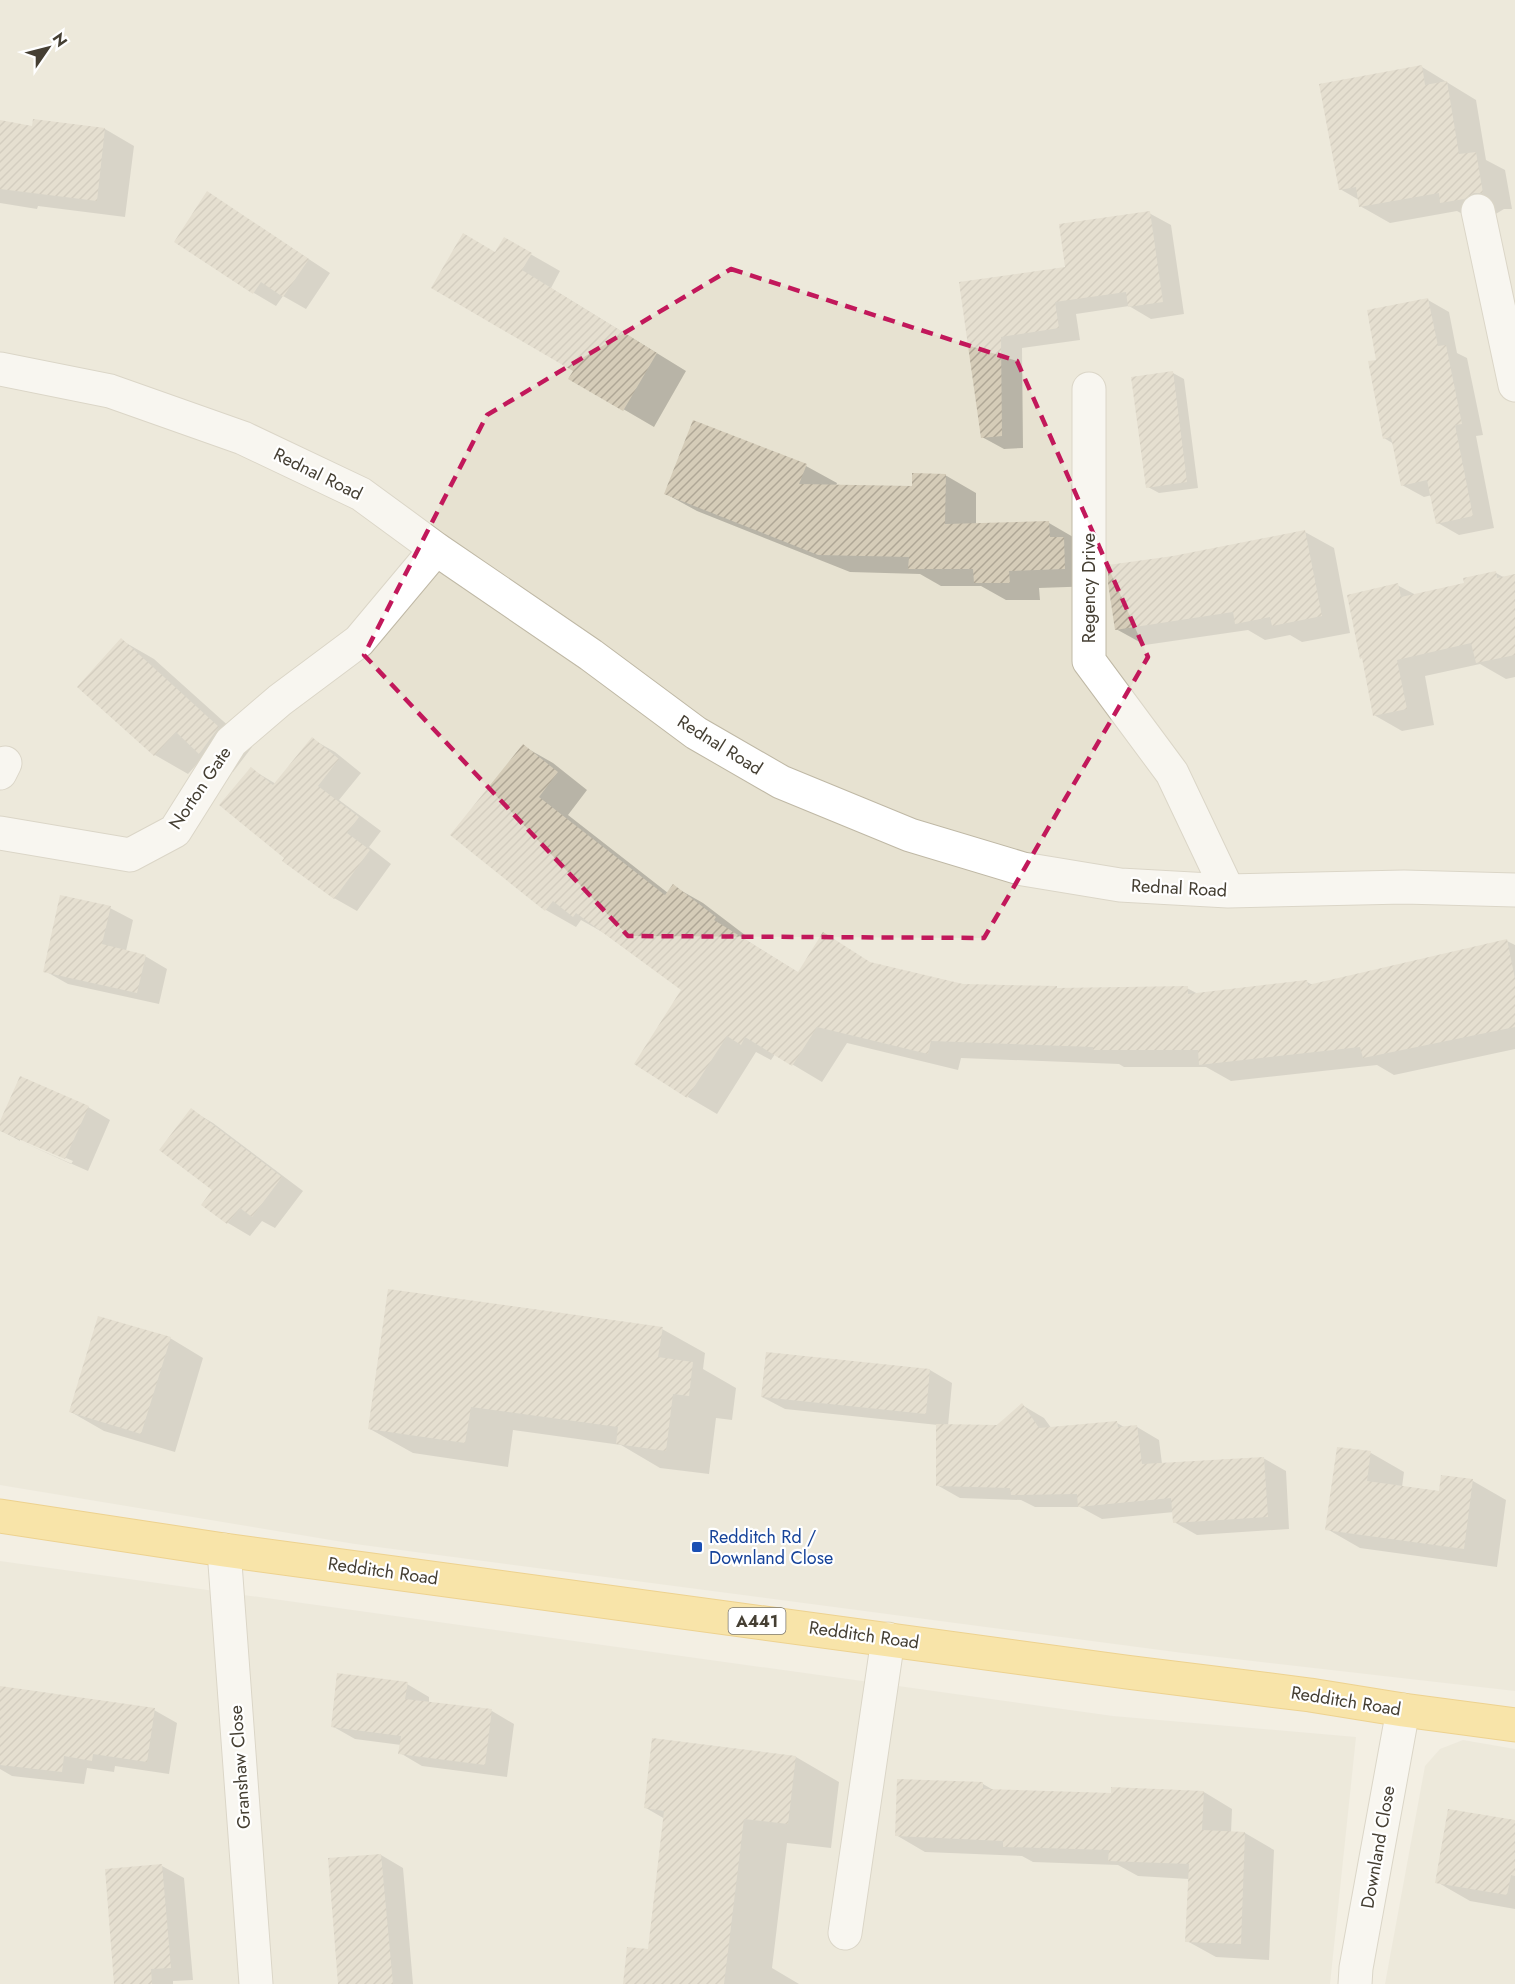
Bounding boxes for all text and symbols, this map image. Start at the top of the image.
north arrow [18,18,78,78]
text: N [47,28,73,51]
street label: Rednal Road [269,441,367,507]
street label: Regency Drive [1076,533,1102,643]
street label: Rednal Road [672,709,768,781]
street label: Norton Gate [163,741,237,835]
street label: Rednal Road [1130,873,1228,903]
place label: Redditch Rd / Downland Close [709,1524,833,1571]
marker: Redditch Rd / Downland Close [690,1540,704,1554]
street label: Redditch Road [326,1550,440,1592]
road number: A441 [728,1608,786,1634]
street label: Redditch Road [807,1614,921,1656]
street label: Redditch Road [1289,1679,1403,1723]
street label: Granshaw Close [223,1704,257,1830]
street label: Downland Close [1354,1784,1402,1910]

